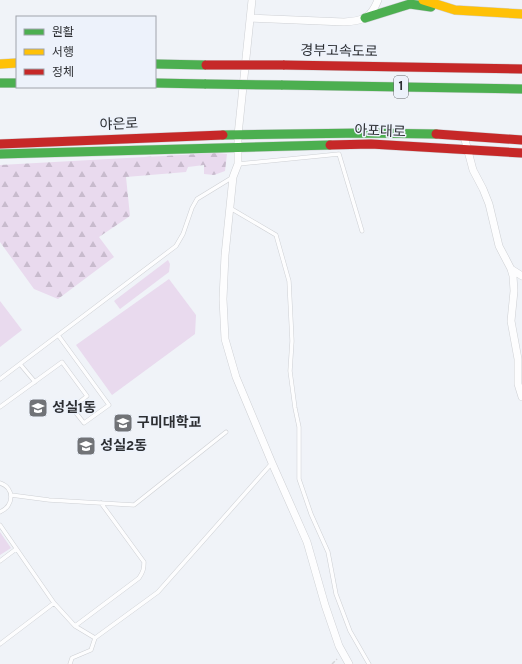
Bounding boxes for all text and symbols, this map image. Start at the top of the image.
legend [16,16,156,88]
text: 원활 [52,25,74,41]
street label: 경부고속도로 [300,43,378,61]
text: 서행 [52,45,74,61]
text: 정체 [52,65,74,81]
road number: 1 [394,76,408,98]
street label: 야은로 [99,116,139,134]
street label: 아포대로 [354,123,406,141]
school or university icon: 성실1동 [27,397,49,419]
place label: 성실1동 [52,400,96,417]
school or university icon: 구미대학교 [112,412,134,434]
place label: 구미대학교 [137,414,202,432]
school or university icon: 성실2동 [75,435,97,457]
place label: 성실2동 [100,438,147,455]

